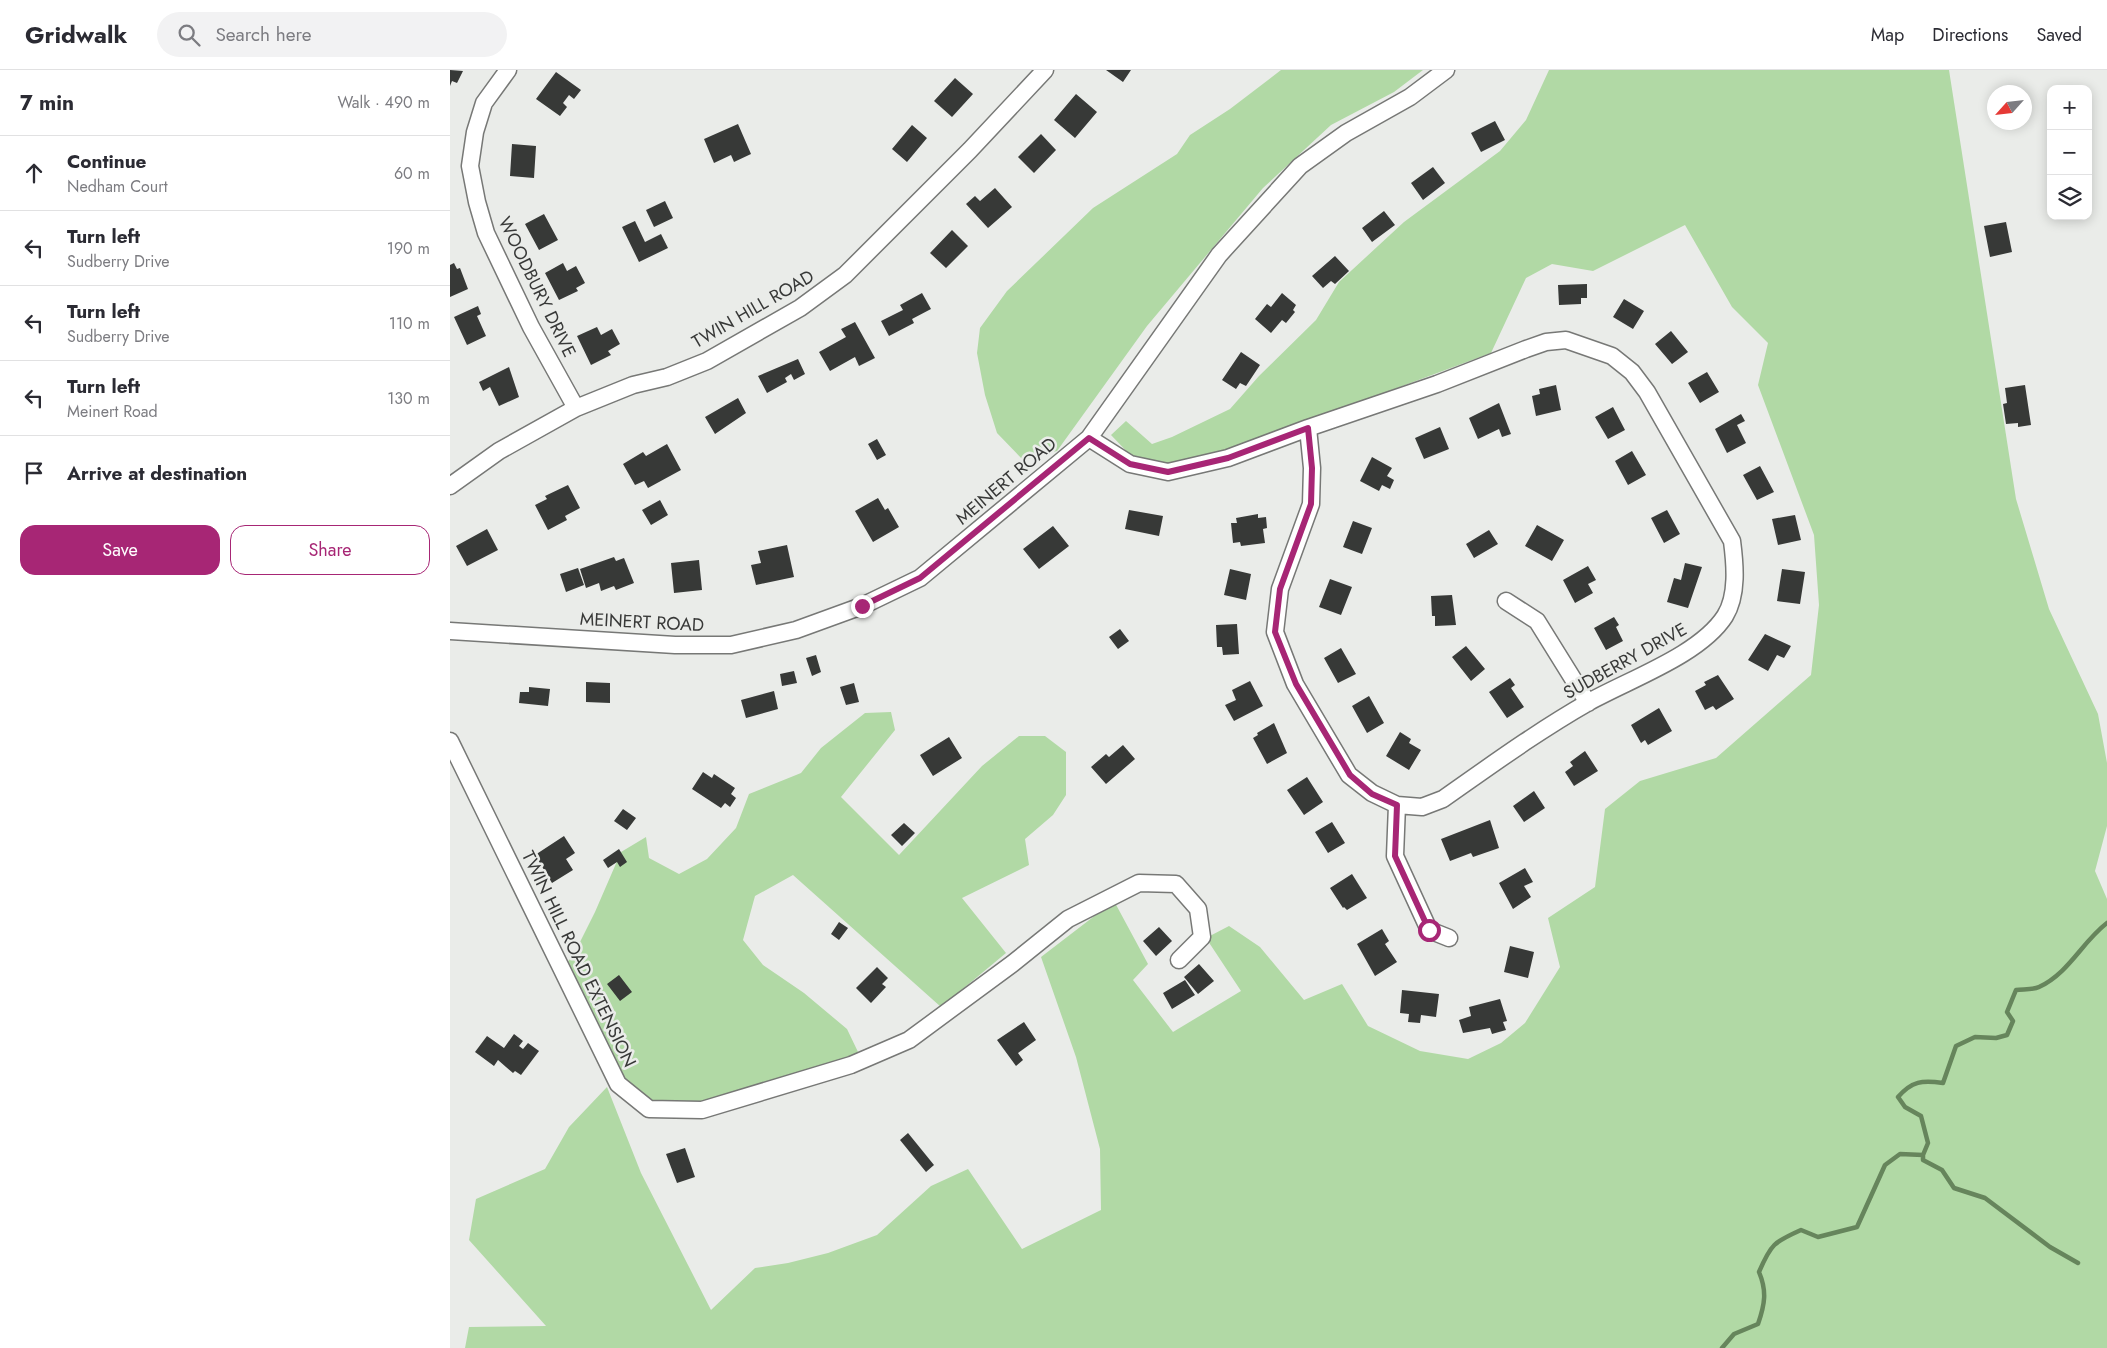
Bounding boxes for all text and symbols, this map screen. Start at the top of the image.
search box [157,12,507,57]
text: Gridwalk [25,17,127,52]
icon: search [175,21,203,49]
text: Search here [215,21,311,48]
text: Map [1871,22,1904,48]
text: Directions [1932,22,2008,48]
text: Saved [2036,22,2082,48]
north arrow [1987,85,2032,130]
map controls [2047,85,2092,220]
button: + [2047,85,2092,130]
text: 7 min [20,88,74,118]
text: Walk · 490 m [338,91,430,114]
button: − [2047,130,2092,175]
text: Continue [67,148,146,175]
icon: ahead [20,159,48,187]
text: 60 m [394,162,430,185]
text: Nedham Court [67,175,168,198]
button: layers [2047,175,2092,220]
street label: WOODBURY DRIVE [492,212,582,362]
text: Turn left [67,223,140,250]
icon: left [20,234,48,262]
text: 190 m [387,237,430,260]
text: Sudberry Drive [67,250,170,273]
street label: TWIN HILL ROAD [687,263,819,355]
text: Turn left [67,298,140,325]
icon: left [20,309,48,337]
text: 110 m [389,312,430,335]
text: Sudberry Drive [67,325,170,348]
text: Turn left [67,373,140,400]
icon: left [20,384,48,412]
text: 130 m [387,387,430,410]
text: Meinert Road [67,400,158,423]
street label: MEINERT ROAD [950,431,1062,531]
icon: arrive [20,459,48,487]
text: Arrive at destination [67,460,247,487]
button: Save [20,525,220,575]
button: Share [230,525,430,575]
route end [851,595,874,618]
street label: MEINERT ROAD [579,606,705,638]
street label: SUDBERRY DRIVE [1559,616,1691,706]
street label: TWIN HILL ROAD EXTENSION [515,846,643,1072]
route start [1418,919,1441,942]

